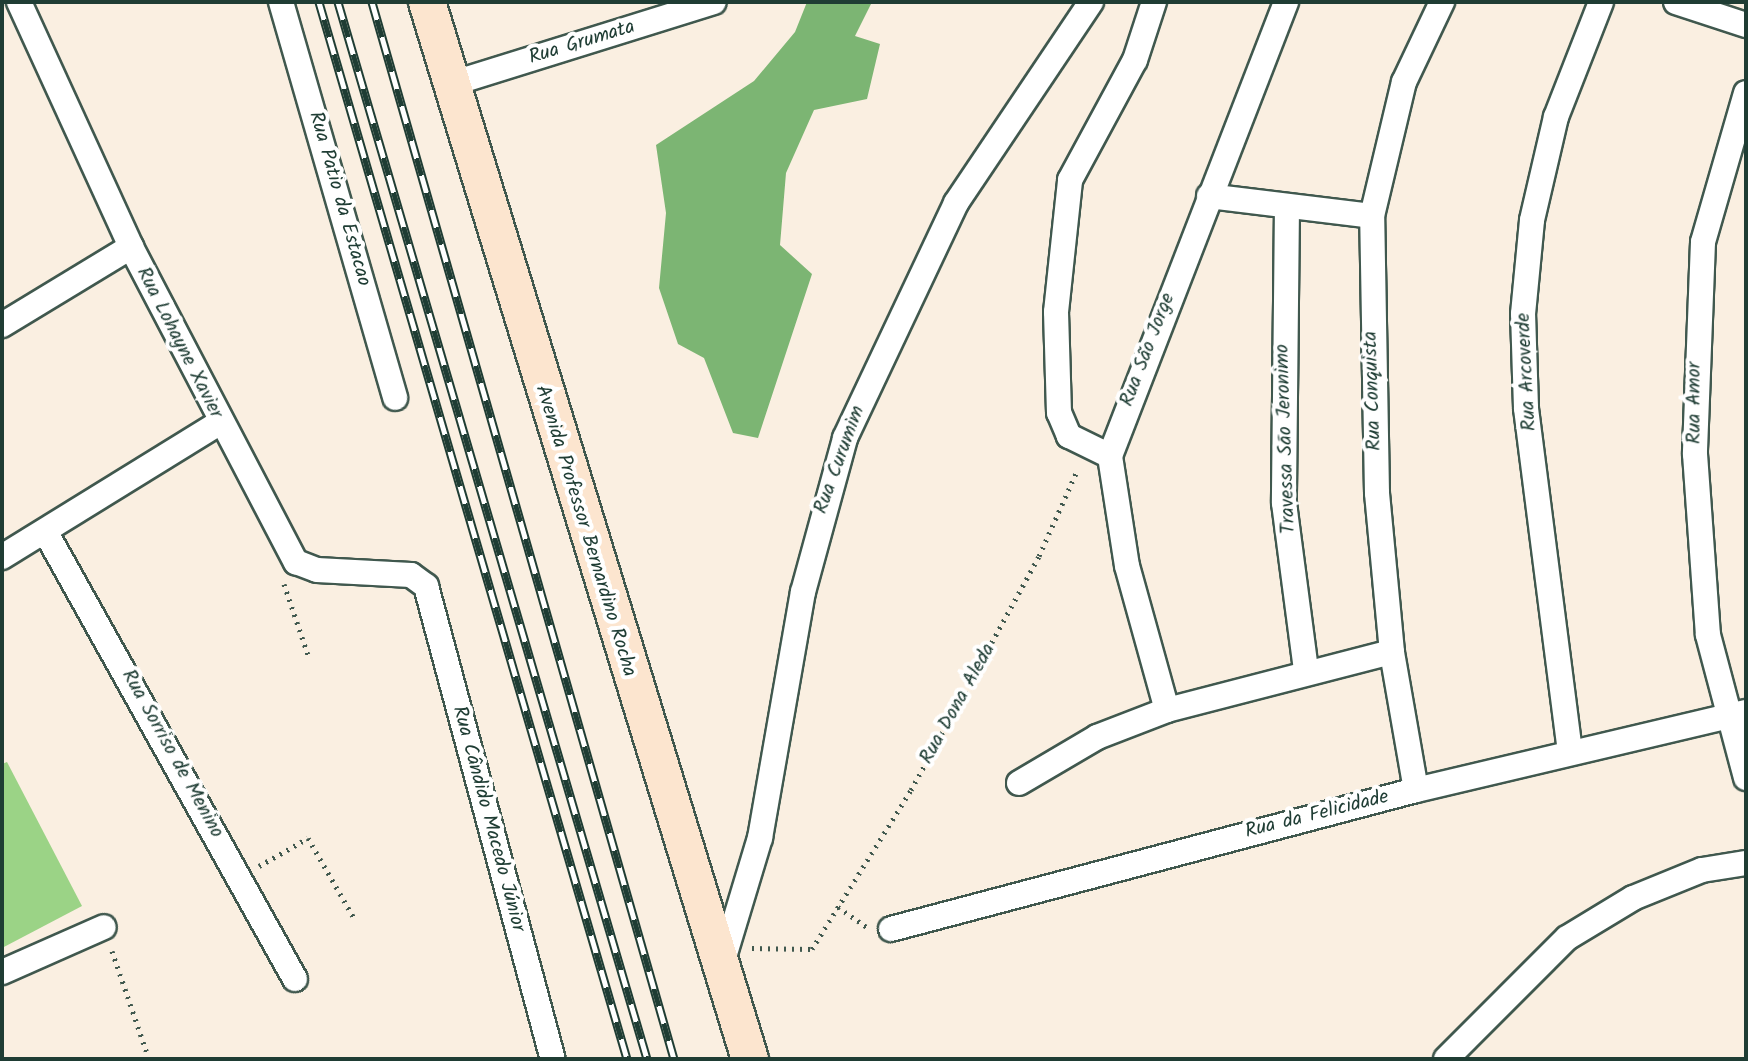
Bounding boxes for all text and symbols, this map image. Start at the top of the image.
street label: Rua Grumata [526,16,638,70]
street label: Rua Patio da Estacao [303,109,375,289]
street label: Rua Lohayne Xavier [131,263,227,423]
street label: Rua São Jorge [1115,290,1181,410]
street label: Rua Arcoverde [1512,312,1542,432]
street label: Rua Conquista [1359,331,1387,451]
street label: Travessa Sāo Jeronimo [1271,344,1301,534]
street label: Rua Amor [1683,362,1707,444]
street label: Avenida Professor Bernardino Rocha [529,382,641,680]
street label: Rua Curumim [809,403,871,517]
street label: Rua Dona Aleda [915,640,1001,768]
street label: Rua Sorriso de Menino [116,666,228,842]
street label: Rua Cândido Macedo Júnior [446,703,530,935]
street label: Rua da Felicidade [1243,786,1391,844]

